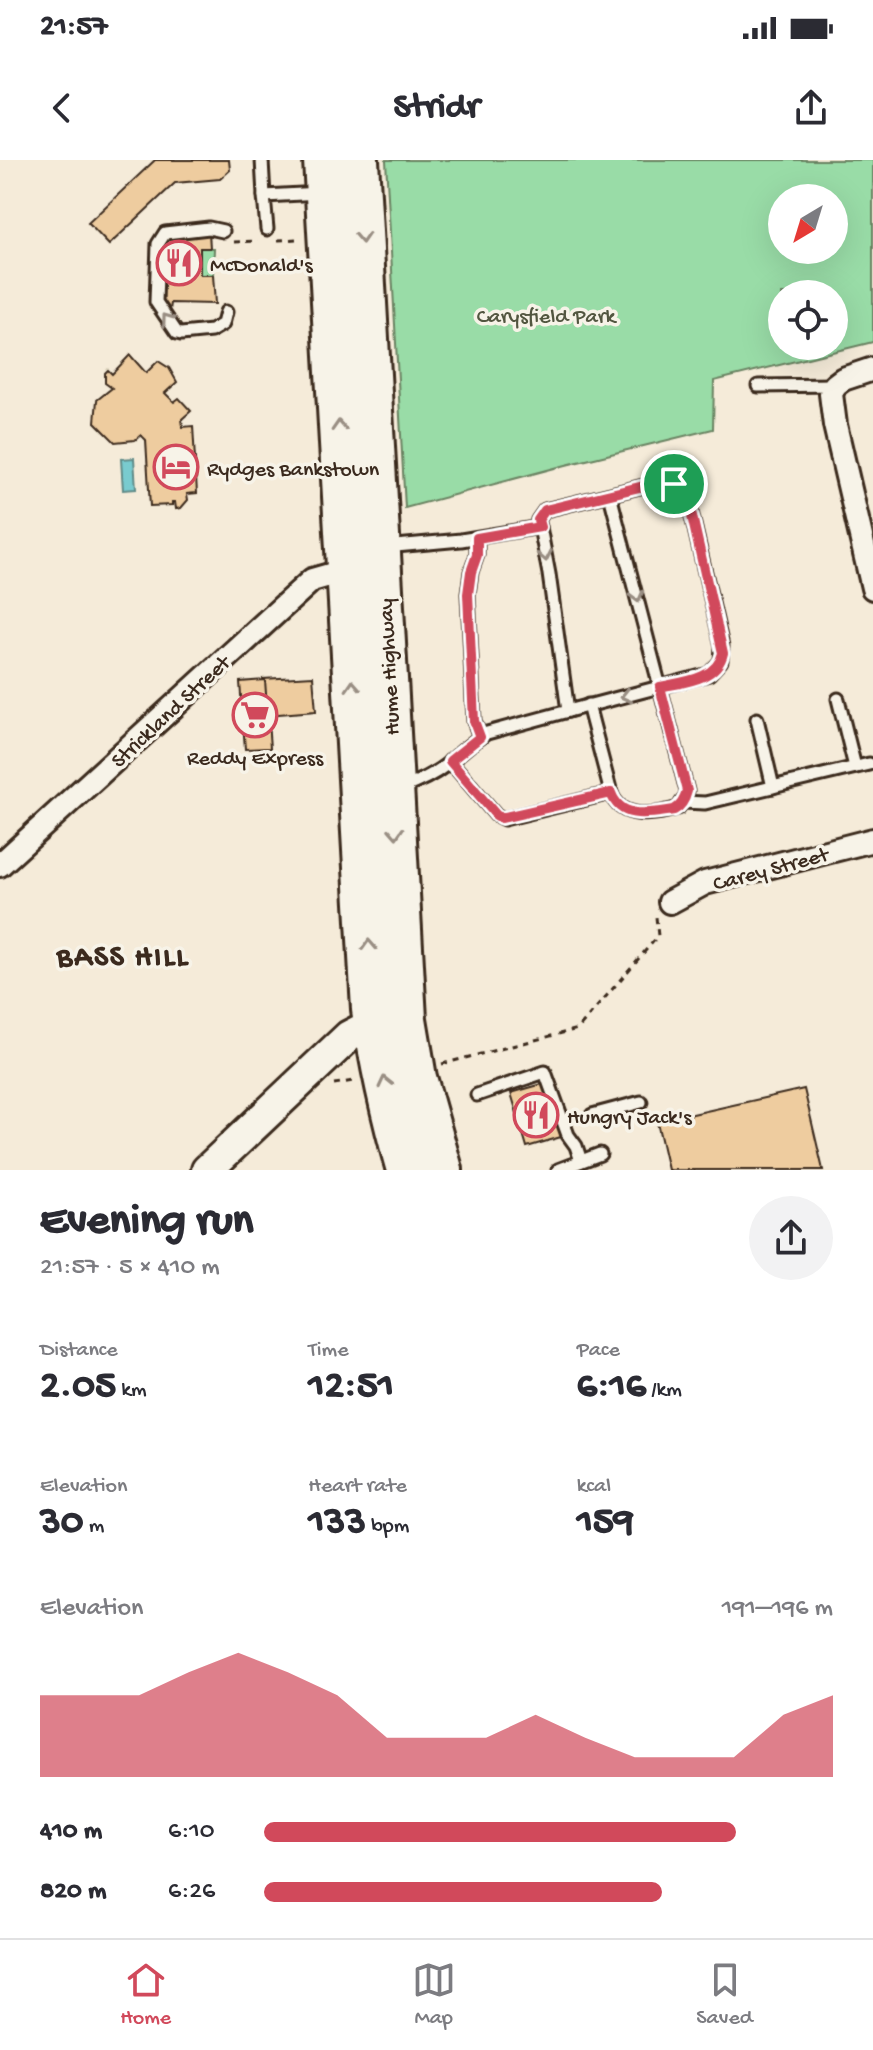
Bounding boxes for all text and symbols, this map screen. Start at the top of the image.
text: 21:57 [40,11,108,46]
icon: back [40,86,84,130]
icon: share [789,86,833,130]
text: Stridr [394,87,479,130]
north arrow [768,184,848,264]
map controls [768,184,848,360]
one-way arrow [354,232,371,245]
restaurant icon: McDonald's [155,239,203,287]
place label: McDonald's [210,254,313,280]
button: locate [768,280,848,360]
park label: Carysfield Park [477,305,617,331]
one-way arrow [162,314,177,328]
one-way arrow [330,419,347,432]
hotel icon: Rydges Bankstown [152,443,200,491]
pin [640,450,708,518]
place label: Rydges Bankstown [207,458,380,484]
icon: arrive [652,462,696,506]
one-way arrow [536,549,553,563]
one-way arrow [628,590,645,604]
street label: Hume Highway [374,598,408,736]
street label: Strickland Street [107,650,238,775]
one-way arrow [345,679,362,692]
one-way arrow [620,686,634,703]
supermarket icon: Reddy Express [231,691,279,739]
place label: Reddy Express [187,747,324,773]
one-way arrow [388,827,405,840]
street label: Carey Street [711,843,833,899]
one-way arrow [360,938,377,951]
district label: BASS HILL [56,942,189,977]
one-way arrow [377,1075,394,1089]
restaurant icon: Hungry Jack's [512,1091,560,1139]
place label: Hungry Jack's [567,1106,692,1132]
button: share [749,1196,833,1280]
text: Evening run [40,1197,253,1249]
text: 21:57 · 5 × 410 m [40,1253,220,1284]
text: Distance [40,1338,118,1364]
text: Time [308,1338,349,1364]
text: Pace [577,1338,620,1364]
text: 2.05 [40,1364,116,1411]
text: 12:51 [308,1364,394,1411]
text: 6:16 [577,1364,646,1411]
text: km [116,1378,147,1404]
text: /km [646,1378,682,1404]
text: Elevation [40,1474,127,1500]
text: Heart rate [308,1474,407,1500]
text: kcal [577,1474,611,1500]
text: 30 [40,1500,83,1547]
text: 133 [308,1500,366,1547]
text: 159 [577,1500,634,1547]
text: m [83,1514,104,1540]
text: bpm [366,1514,409,1540]
text: Elevation [40,1594,143,1625]
text: 191–196 m [722,1594,833,1625]
text: 410 m [40,1817,102,1848]
text: 6:10 [168,1817,215,1848]
text: 820 m [40,1877,106,1908]
text: 6:26 [168,1877,215,1908]
tab: Home [120,1958,171,2032]
tab: Map [412,1958,456,2032]
tab: Saved [696,1958,753,2032]

